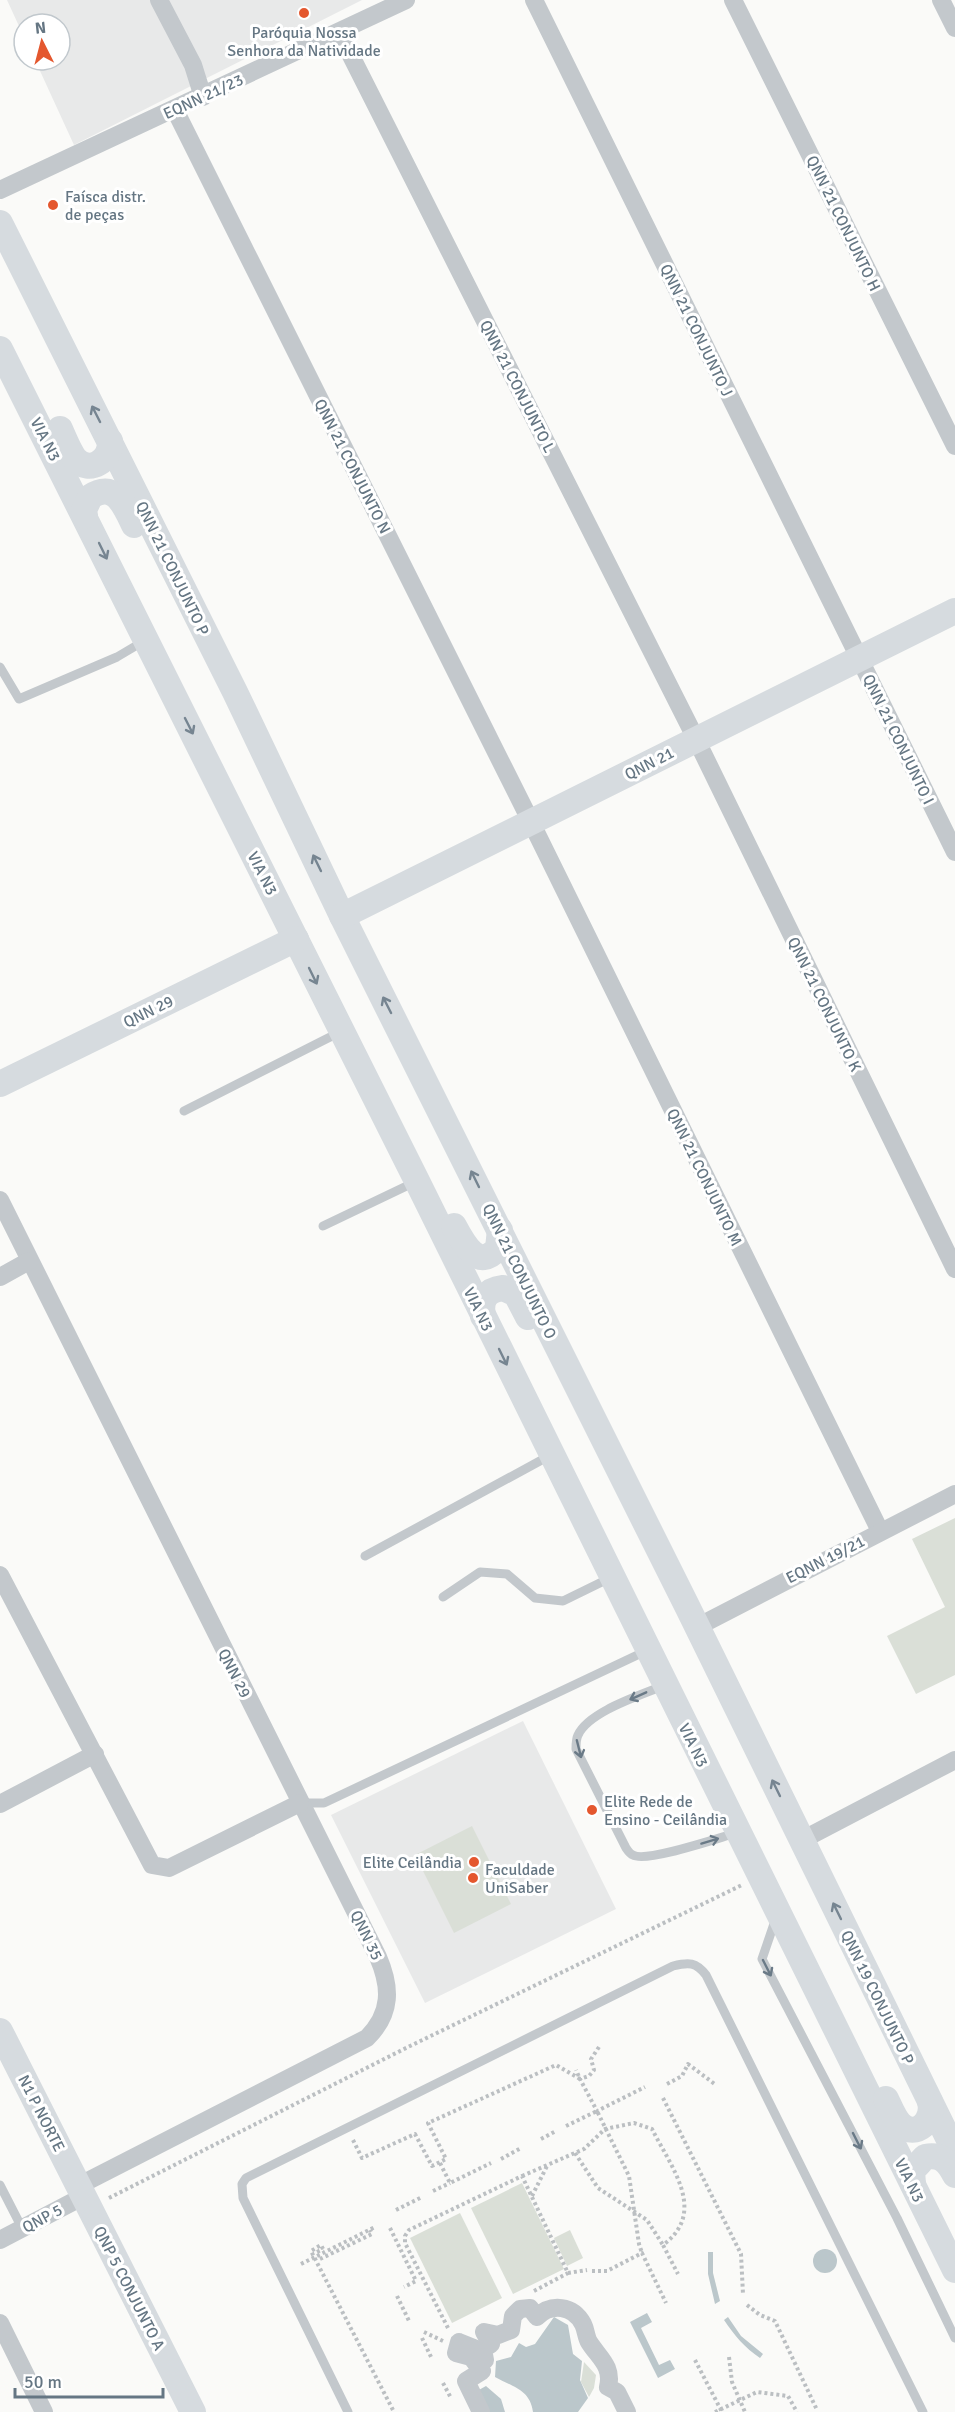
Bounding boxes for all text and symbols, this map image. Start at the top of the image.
marker: Paróquia Nossa Senhora da Natividade [297,6,311,20]
north arrow [12,12,72,72]
text: N [34,18,47,39]
place label: Paróquia Nossa Senhora da Natividade [227,23,381,61]
street label: EQNN 21/23 [160,70,247,124]
street label: QNN 21 CONJUNTO H [802,152,885,295]
place label: Faísca distr. de peças [65,187,146,225]
marker: Faísca distr. de peças [46,198,60,212]
street label: QNN 21 CONJUNTO J [655,261,737,400]
street label: QNN 21 CONJUNTO L [475,317,559,456]
street label: QNN 21 CONJUNTO N [309,396,395,537]
one-way arrow [90,405,101,423]
street label: VIA N3 [26,414,65,465]
street label: QNN 21 CONJUNTO P [131,498,213,639]
one-way arrow [97,542,109,560]
street label: QNN 21 CONJUNTO I [858,671,938,808]
one-way arrow [184,716,196,734]
street label: QNN 21 [621,743,678,785]
street label: VIA N3 [243,848,282,899]
one-way arrow [310,855,322,873]
street label: QNN 21 CONJUNTO K [783,934,866,1075]
one-way arrow [308,966,320,984]
street label: QNN 29 [120,991,177,1032]
one-way arrow [381,997,393,1015]
street label: QNN 21 CONJUNTO M [662,1105,746,1249]
one-way arrow [469,1171,480,1189]
street label: QNN 21 CONJUNTO O [478,1200,561,1342]
street label: VIA N3 [459,1284,497,1335]
one-way arrow [498,1348,509,1366]
street label: EQNN 19/21 [783,1531,868,1588]
street label: QNN 29 [213,1645,255,1702]
one-way arrow [629,1691,647,1703]
street label: VIA N3 [674,1720,712,1771]
one-way arrow [574,1739,585,1758]
one-way arrow [770,1779,782,1797]
place label: Elite Rede de Ensino - Ceilândia [604,1792,727,1830]
marker: Elite Rede de Ensino - Ceilândia [585,1803,599,1817]
one-way arrow [700,1835,719,1846]
place label: Elite Ceilândia [363,1853,462,1873]
marker: Elite Ceilândia [467,1855,481,1869]
place label: Faculdade UniSaber [485,1860,555,1898]
marker: Faculdade UniSaber [466,1871,480,1885]
one-way arrow [830,1903,842,1921]
street label: QNN 35 [346,1907,387,1964]
street label: QNN 19 CONJUNTO P [836,1927,918,2068]
one-way arrow [761,1959,773,1976]
street label: N1 P NORTE [13,2072,69,2155]
one-way arrow [852,2132,863,2150]
street label: VIA N3 [890,2155,928,2206]
street label: QNP 5 [19,2200,66,2238]
street label: QNP 5 CONJUNTO A [89,2223,169,2354]
scale bar [15,2361,164,2399]
text: 50 m [24,2371,62,2393]

